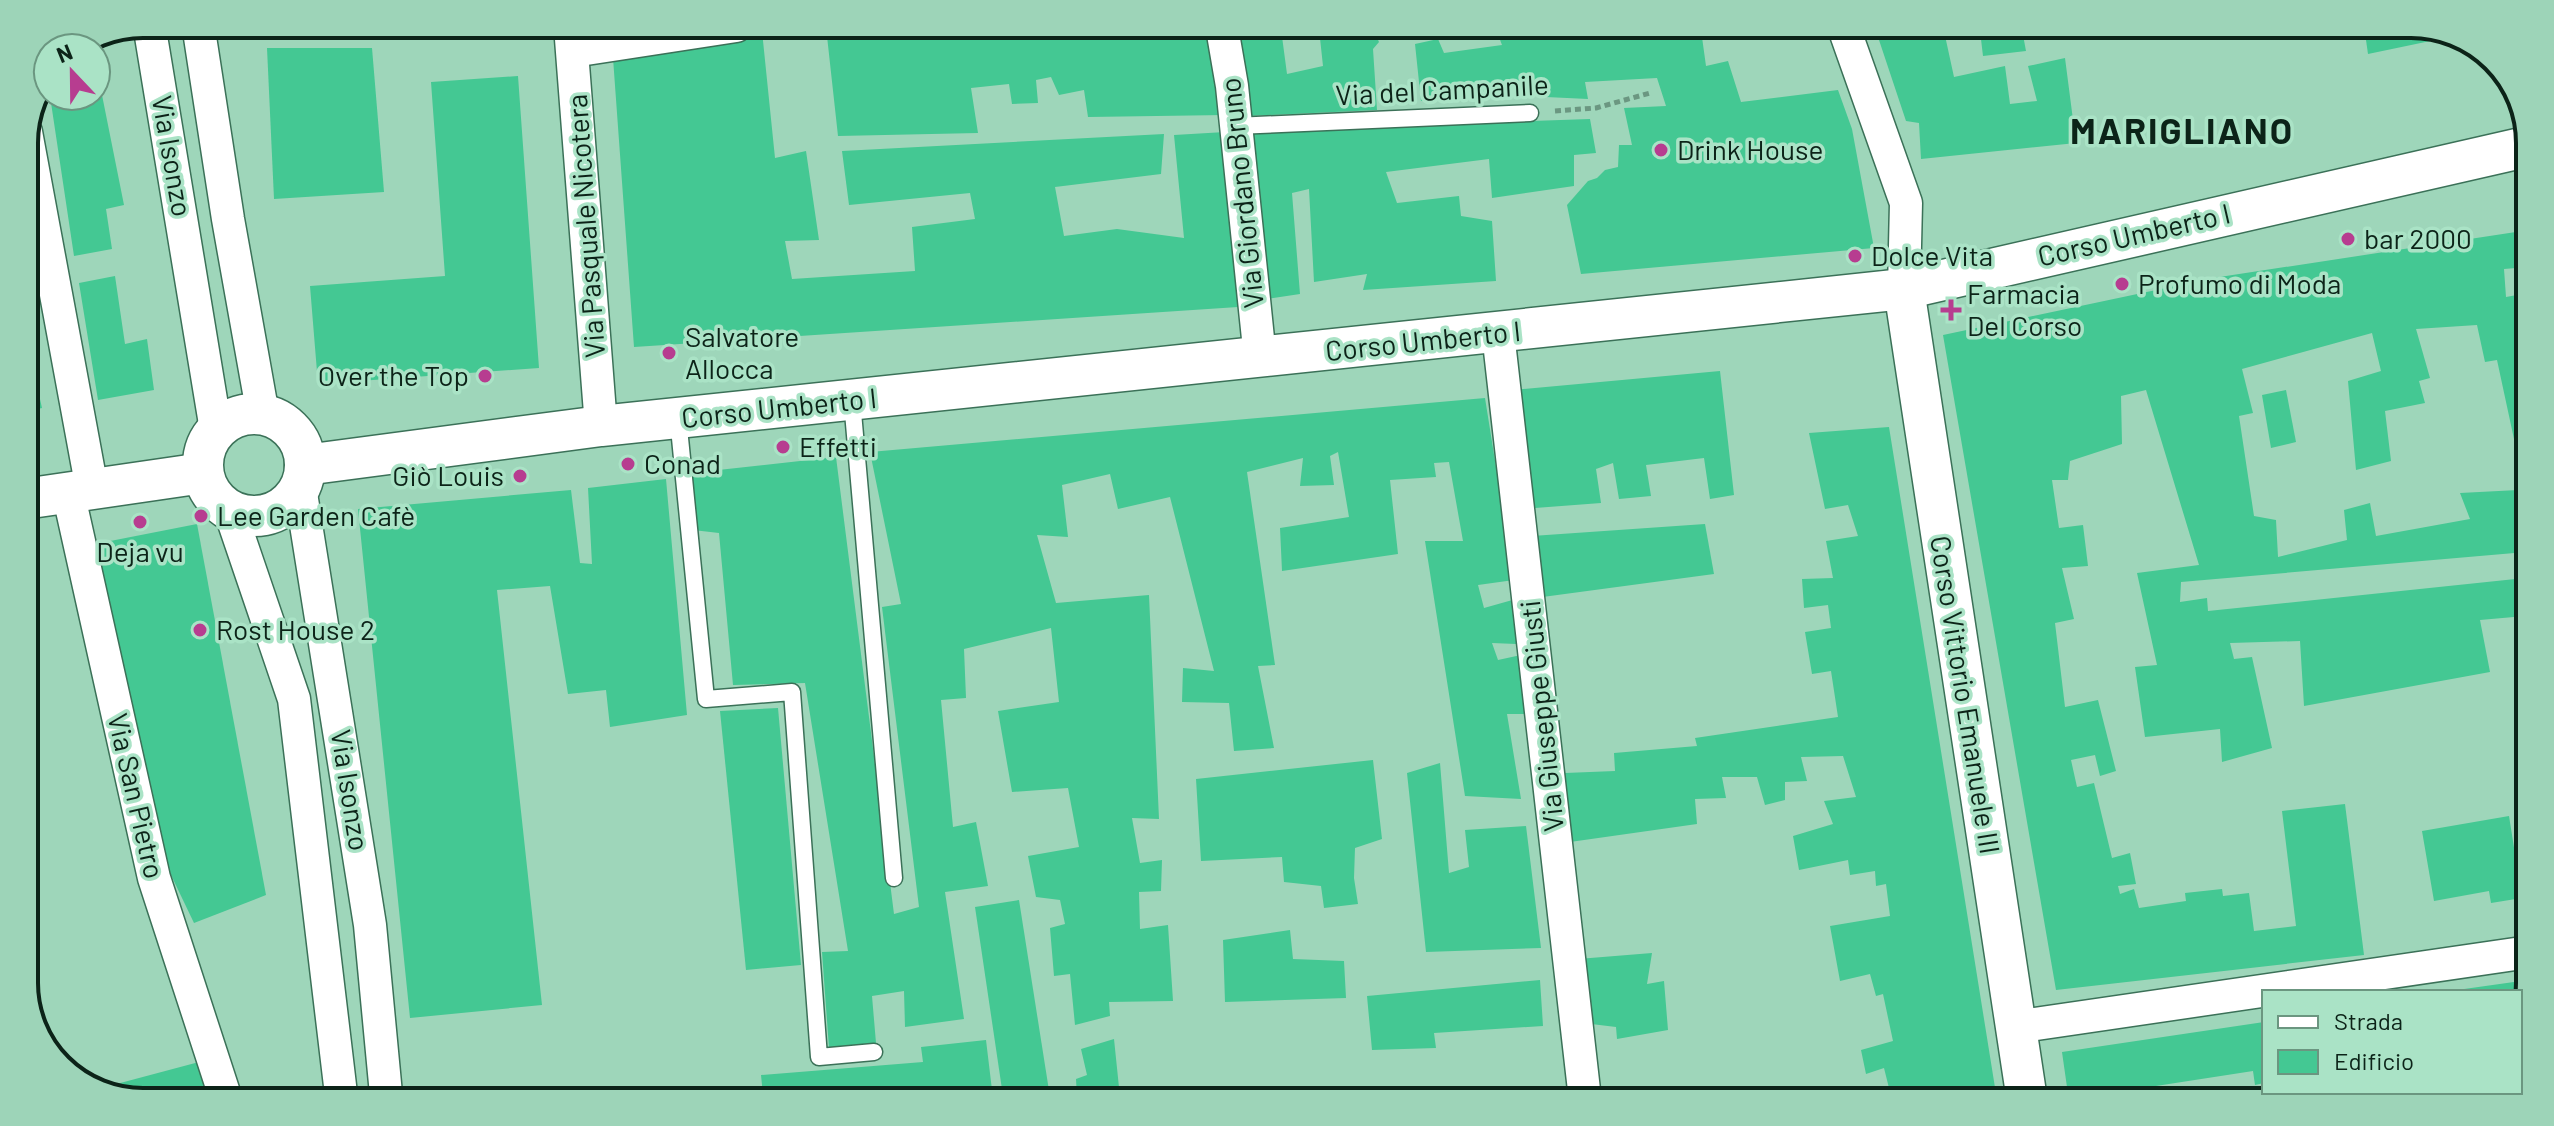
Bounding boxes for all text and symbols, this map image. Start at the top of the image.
north arrow [32,32,112,112]
text: N [52,38,76,67]
street label: Via del Campanile [1334,66,1549,112]
street label: Via Giordano Bruno [1212,76,1270,310]
street label: Via Isonzo [146,93,200,219]
street label: Via Pasquale Nicotera [559,93,611,359]
district label: MARIGLIANO [2070,108,2294,151]
place label: Drink House [1677,132,1823,166]
marker: Drink House [1652,141,1670,159]
street label: Corso Umberto I [2034,195,2233,273]
place label: bar 2000 [2364,221,2472,255]
marker: bar 2000 [2339,230,2357,248]
place label: Dolce Vita [1871,238,1993,272]
marker: Dolce Vita [1846,247,1864,265]
place label: Profumo di Moda [2138,266,2341,300]
marker: Profumo di Moda [2113,275,2131,293]
place label: Farmacia Del Corso [1967,276,2082,342]
marker: Farmacia Del Corso [1942,301,1960,319]
street label: Corso Umberto I [1323,313,1522,367]
place label: Salvatore Allocca [685,319,799,385]
marker: Salvatore Allocca [660,344,678,362]
place label: Over the Top [318,358,469,392]
marker: Over the Top [476,367,494,385]
street label: Corso Umberto I [679,380,878,434]
place label: Effetti [799,429,877,463]
marker: Effetti [774,438,792,456]
place label: Conad [644,446,721,480]
marker: Conad [619,455,637,473]
place label: Giò Louis [392,458,504,492]
marker: Giò Louis [511,467,529,485]
place label: Lee Garden Cafè [217,498,415,532]
marker: Lee Garden Cafè [192,507,210,525]
marker: Deja vu [131,513,149,531]
street label: Corso Vittorio Emanuele III [1924,533,2008,856]
place label: Deja vu [96,534,184,568]
street label: Via Giuseppe Giusti [1512,599,1570,834]
place label: Rost House 2 [216,612,375,646]
marker: Rost House 2 [191,621,209,639]
street label: Via San Pietro [101,710,173,882]
street label: Via Isonzo [325,727,377,853]
legend [2262,990,2522,1094]
text: Strada [2334,1006,2403,1035]
text: Edificio [2334,1046,2414,1075]

